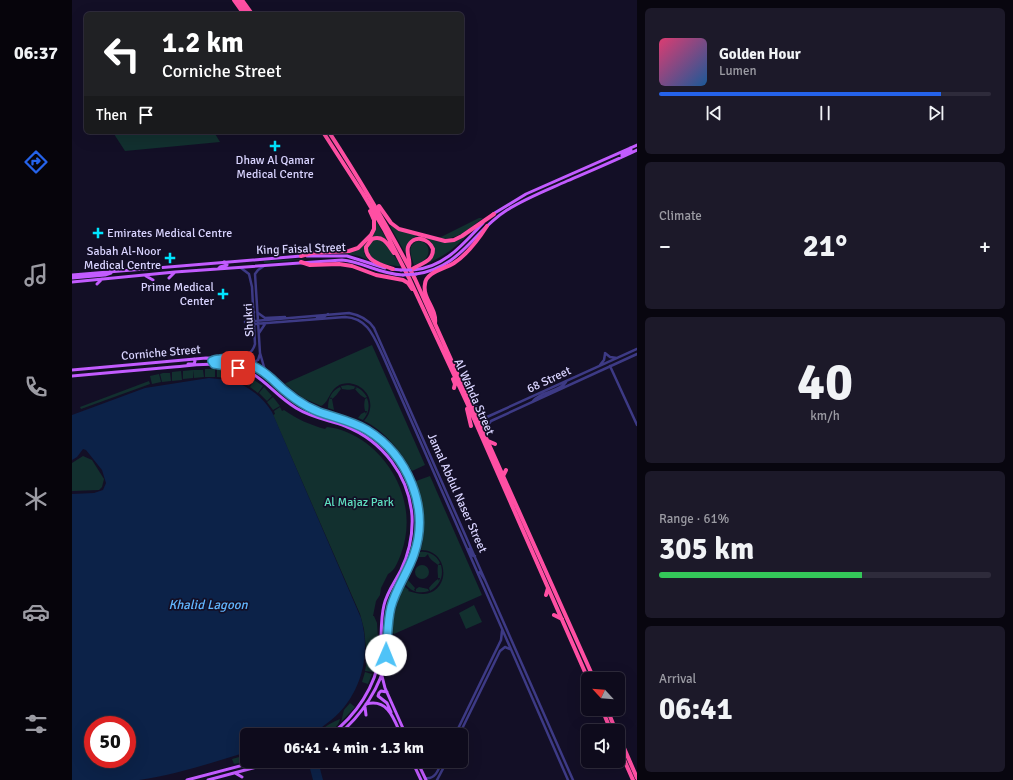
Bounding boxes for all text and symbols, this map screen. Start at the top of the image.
text: 1.2 km [162,26,244,60]
icon: left [96,28,148,80]
text: 06:37 [14,42,58,64]
text: Golden Hour [719,45,801,63]
text: Corniche Street [162,60,282,82]
text: Lumen [719,63,757,79]
icon: previous [703,102,725,124]
icon: pause [814,102,836,124]
icon: next [925,102,947,124]
icon: arrive [135,104,157,126]
text: Then [96,106,127,124]
marker: Dhaw Al Qamar Medical Centre [269,140,281,152]
icon: directions [22,148,50,176]
place label: Dhaw Al Qamar Medical Centre [236,153,315,182]
text: Climate [659,208,702,224]
place label: Emirates Medical Centre [107,226,232,241]
marker: Emirates Medical Centre [92,227,104,239]
text: 21° [803,228,847,265]
text: − [659,233,671,260]
text: + [979,233,991,260]
street label: King Faisal Street [256,240,346,258]
place label: Sabah Al-Noor Medical Centre [84,244,162,273]
marker: Sabah Al-Noor Medical Centre [164,252,176,264]
icon: music [22,261,50,289]
place label: Prime Medical Center [141,280,215,309]
marker: Prime Medical Center [217,288,229,300]
street label: Shukri [241,303,257,337]
street label: Corniche Street [121,342,201,364]
text: 40 [797,350,853,414]
pin [221,351,255,385]
street label: Al Wahda Street [450,356,498,438]
icon: arrive [227,357,249,379]
street label: 68 Street [525,363,573,397]
icon: phone [22,373,50,401]
text: km/h [810,408,840,424]
street label: Jamal Abdul Naser Street [424,431,490,555]
icon: climate [22,485,50,513]
park label: Al Majaz Park [324,495,394,510]
text: Range · 61% [659,511,729,527]
text: 305 km [659,531,754,568]
water label: Khalid Lagoon [168,597,248,613]
icon: car [22,598,50,626]
position arrow [365,634,407,676]
text: Arrival [659,671,696,687]
north arrow [581,672,625,716]
map controls [581,672,625,768]
text: 06:41 [659,691,733,728]
icon: filters [22,710,50,738]
speed limit sign: 50 [84,716,136,768]
button: sound [581,724,625,768]
text: 06:41 · 4 min · 1.3 km [284,739,424,757]

